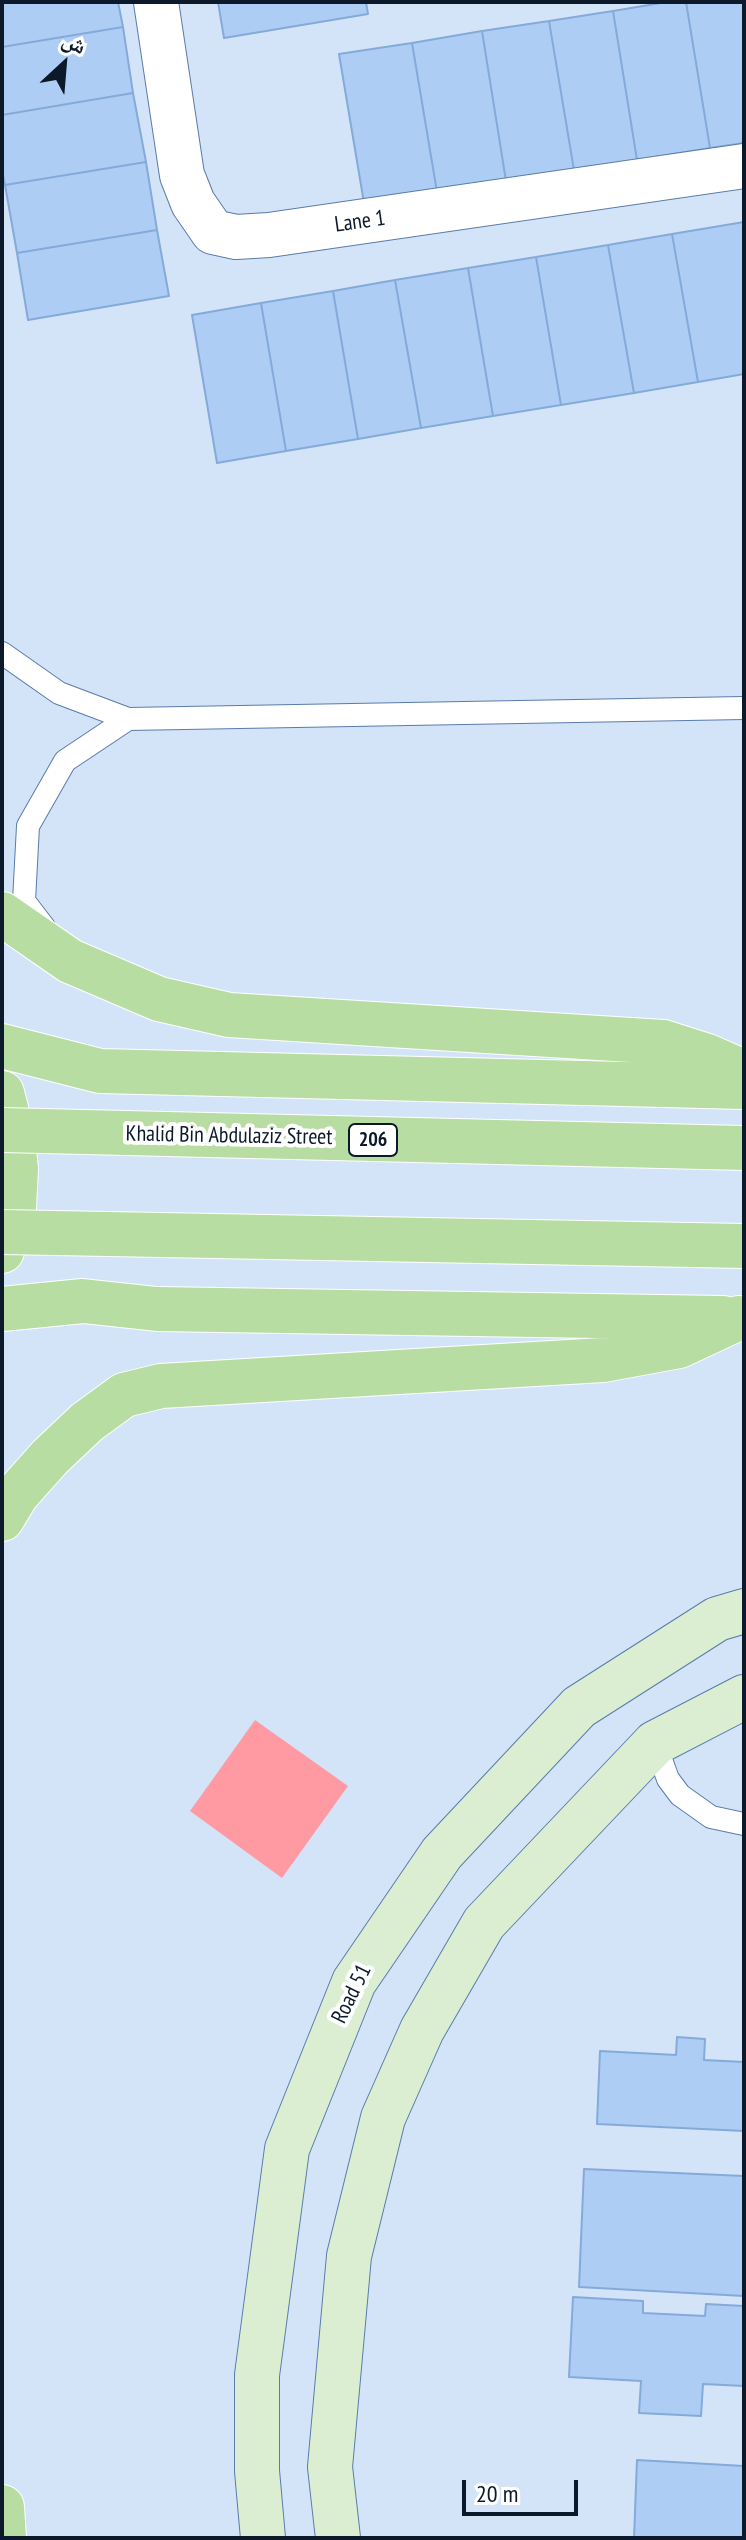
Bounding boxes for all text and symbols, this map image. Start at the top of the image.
north arrow [24,24,104,104]
text: ش [58,25,91,60]
street label: Lane 1 [333,205,387,239]
street label: Khalid Bin Abdulaziz Street [125,1121,333,1151]
road number: 206 [349,1124,397,1156]
street label: Road 51 [327,1960,377,2028]
scale bar [466,2464,582,2514]
text: 20 m [476,2478,518,2509]

